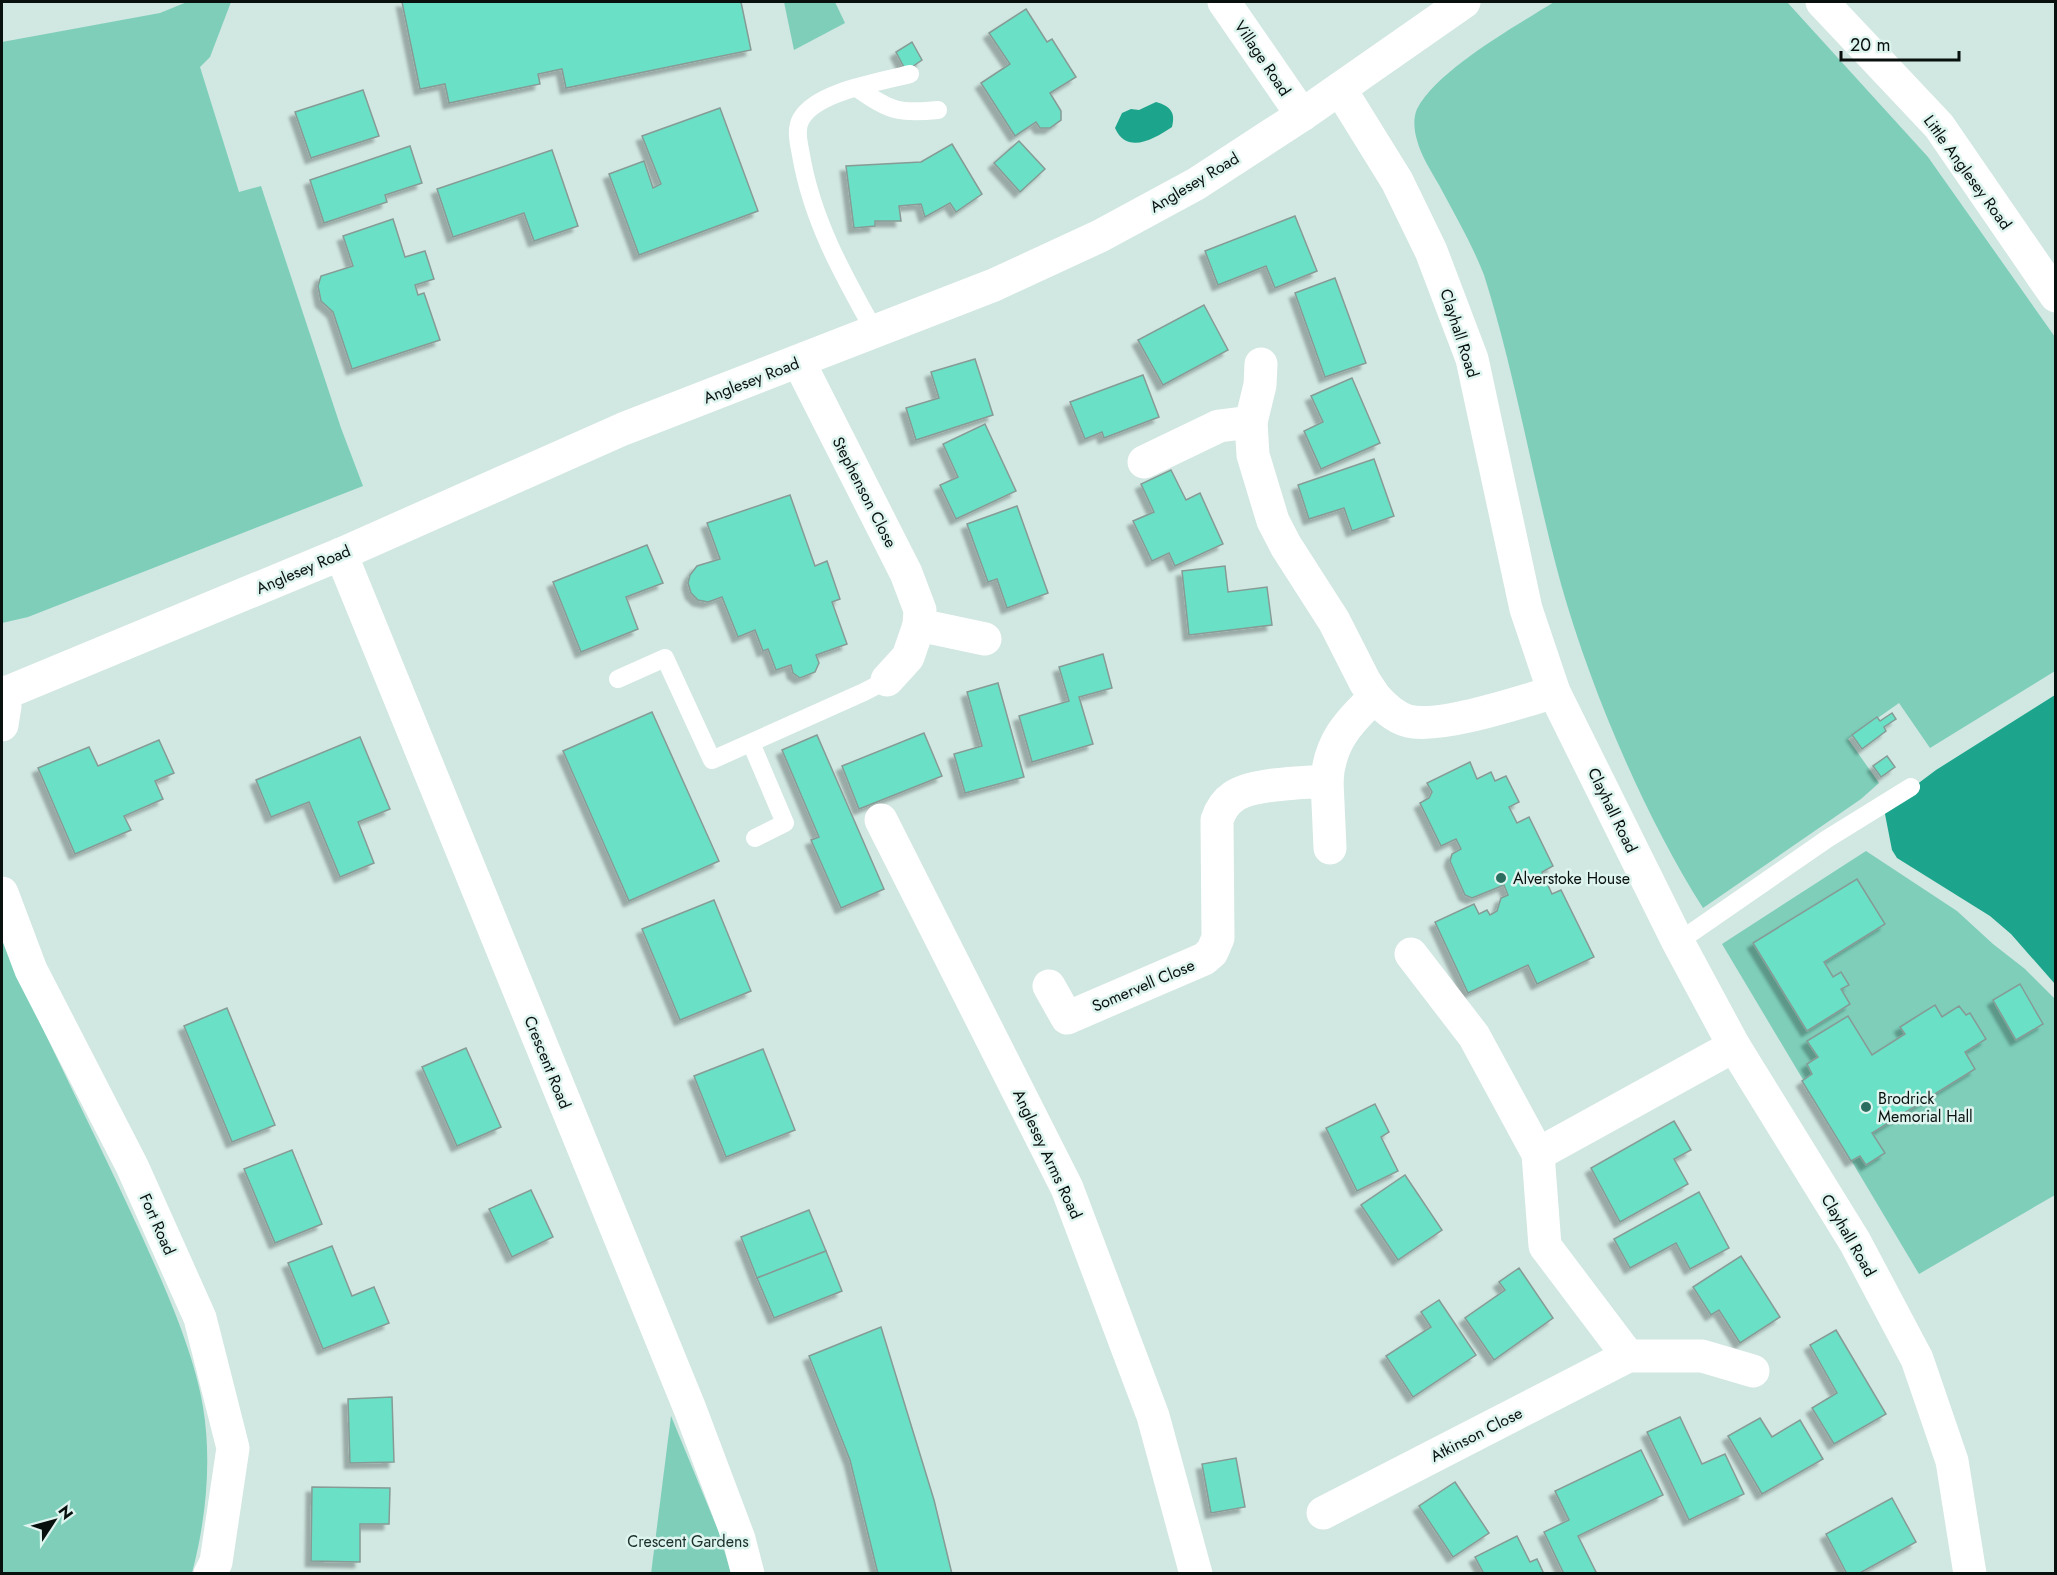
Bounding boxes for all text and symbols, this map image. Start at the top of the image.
street label: Village Road [1229,16,1296,101]
scale bar [1841,24,1960,62]
text: 20 m [1850,32,1890,58]
street label: Little Anglesey Road [1918,110,2017,234]
street label: Anglesey Road [1145,147,1243,218]
street label: Clayhall Road [1434,286,1485,380]
street label: Anglesey Road [700,352,802,409]
street label: Stephenson Close [827,433,902,552]
street label: Anglesey Road [252,539,354,600]
street label: Clayhall Road [1582,764,1643,857]
place label: Alverstoke House [1513,867,1630,890]
marker: Alverstoke House [1494,871,1508,885]
street label: Somervell Close [1088,953,1198,1017]
street label: Crescent Road [518,1012,577,1112]
street label: Anglesey Arms Road [1007,1086,1088,1223]
place label: Brodrick Memorial Hall [1878,1087,1973,1128]
marker: Brodrick Memorial Hall [1859,1100,1873,1114]
street label: Fort Road [134,1190,181,1259]
street label: Clayhall Road [1816,1190,1882,1281]
street label: Atkinson Close [1426,1401,1526,1467]
north arrow [24,1491,84,1551]
text: N [53,1501,79,1524]
park label: Crescent Gardens [627,1530,749,1553]

